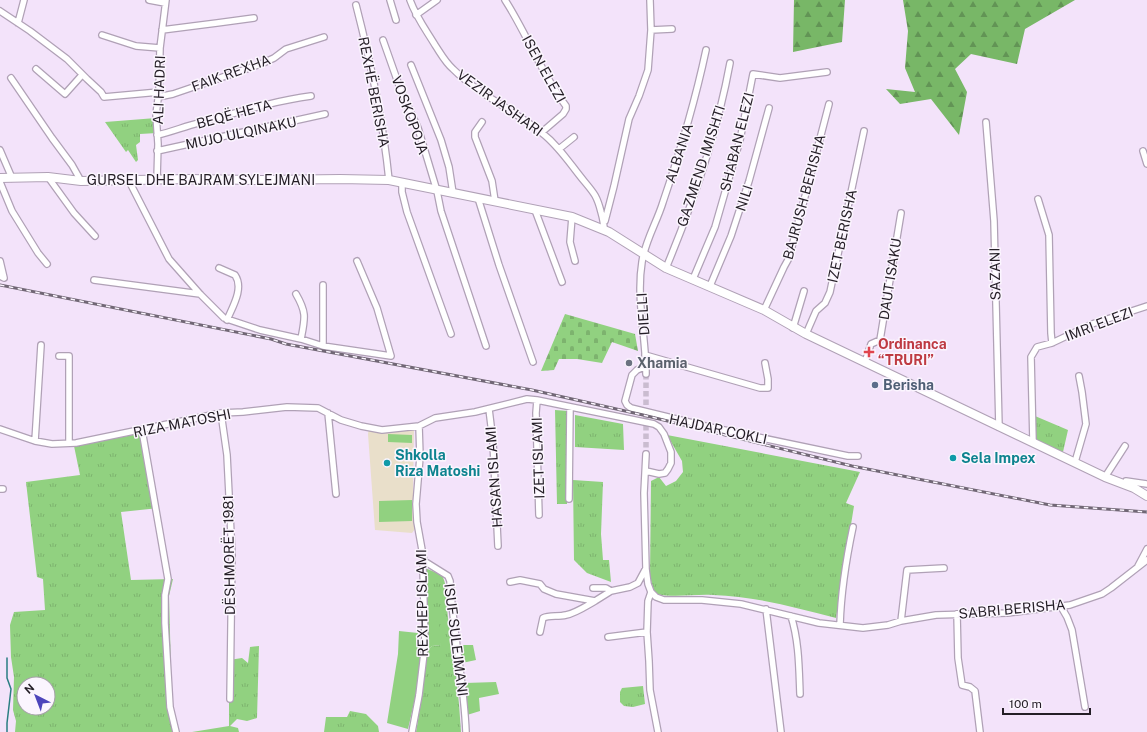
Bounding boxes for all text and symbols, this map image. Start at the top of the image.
street label: ISEN ELEZI [519,33,569,105]
street label: REXHË BERISHA [355,35,395,149]
street label: FAIK REXHA [189,51,273,95]
street label: ALI HADRI [150,55,168,125]
street label: VEZIR JASHARI [454,67,546,139]
street label: VOSKOPOJA [388,73,432,157]
street label: SHABAN ELEZI [717,91,757,193]
street label: BEQË HETA [194,94,273,132]
street label: GAZMEND IMISHTI [674,103,728,229]
street label: MUJO ULQINAKU [184,113,298,153]
street label: ALBANIA [662,121,696,185]
street label: BAJRUSH BERISHA [780,133,828,261]
street label: GURSEL DHE BAJRAM SYLEJMANI [87,172,315,188]
street label: NILI [732,183,756,213]
street label: IZET BERISHA [824,188,860,284]
street label: DAUT ISAKU [876,237,904,321]
street label: SAZANI [987,248,1003,300]
street label: DIELLI [634,292,652,336]
street label: IMRI ELEZI [1063,304,1135,344]
place label: Ordinanca “TRURI” [878,336,947,368]
marker: Ordinanca “TRURI” [863,346,875,358]
place label: Xhamia [637,355,687,371]
marker: Xhamia [624,358,634,368]
place label: Berisha [883,377,934,393]
marker: Berisha [870,380,880,390]
street label: RIZA MATOSHI [132,406,232,440]
street label: HAJDAR COKLI [667,411,769,447]
street label: IZET ISLAMI [529,417,547,499]
street label: HASAN ISLAMI [482,426,506,528]
place label: Shkolla Riza Matoshi [395,447,480,479]
place label: Sela Impex [961,450,1035,466]
marker: Sela Impex [948,453,958,463]
marker: Shkolla Riza Matoshi [382,458,392,468]
street label: DËSHMORËT 1981 [218,495,238,615]
street label: REXHEP ISLAMI [413,549,431,657]
street label: ISUF SULEJMANI [441,583,471,697]
street label: SABRI BERISHA [958,596,1066,622]
north arrow [16,676,56,716]
text: N [22,681,37,696]
scale bar [1003,690,1090,716]
text: 100 m [1009,697,1042,711]

